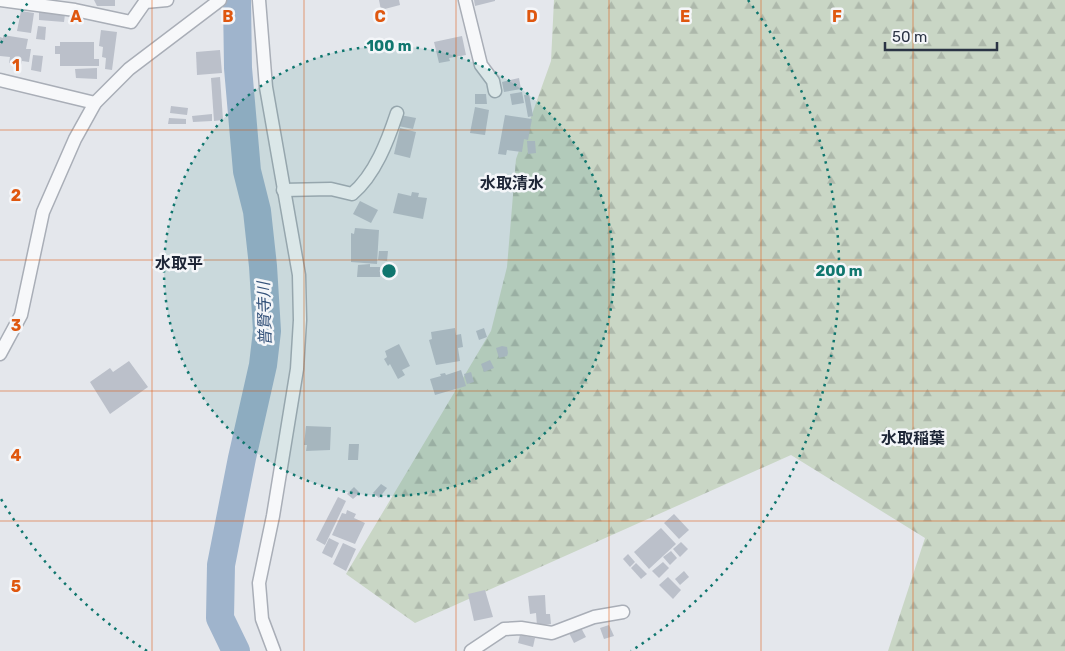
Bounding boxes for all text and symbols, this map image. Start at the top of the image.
text: A [70,7,82,26]
text: B [222,7,234,26]
text: C [374,7,386,26]
text: D [526,7,538,26]
text: E [680,7,690,26]
text: F [832,7,842,26]
scale bar [885,20,998,52]
text: 50 m [892,28,927,46]
text: 100 m [367,37,411,55]
text: 1 [12,56,20,75]
district label: 水取清水 [480,174,544,193]
text: 2 [11,186,21,205]
district label: 水取平 [155,254,203,273]
centre of rings [380,262,398,280]
text: 200 m [815,262,863,280]
water label: 普賢寺川 [254,280,275,346]
text: 3 [11,316,21,335]
district label: 水取稲葉 [881,429,945,448]
text: 4 [11,446,22,465]
text: 5 [11,577,21,596]

